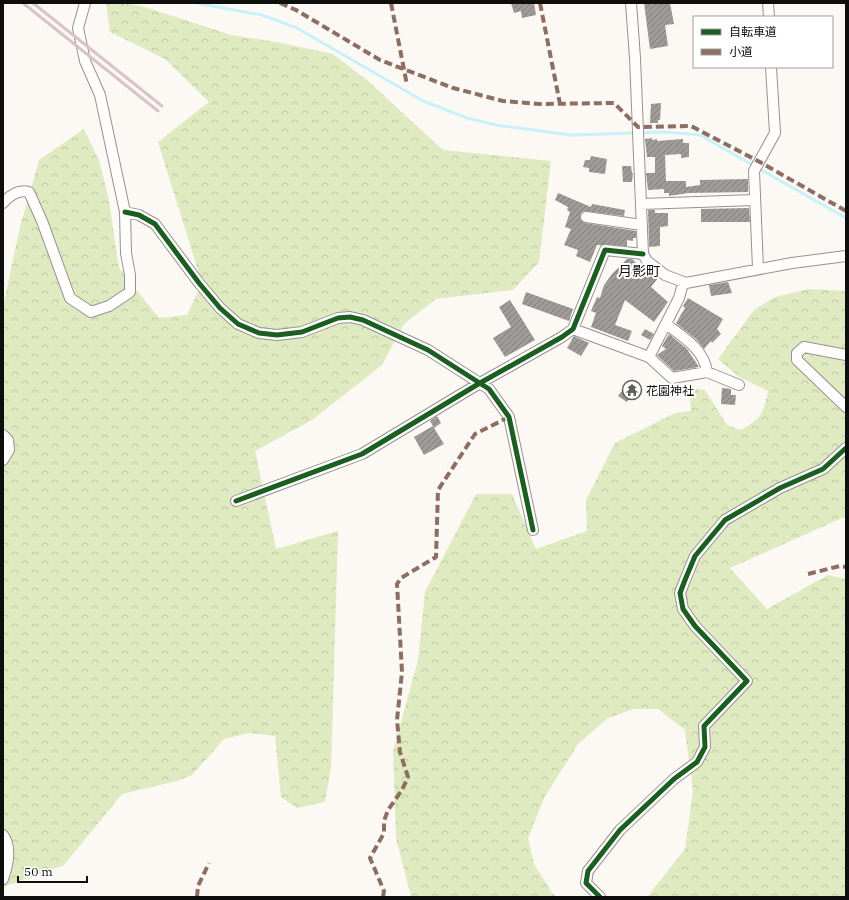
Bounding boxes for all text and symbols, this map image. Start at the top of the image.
legend [693,16,833,68]
text: 自転車道 [729,24,777,39]
text: 小道 [729,44,753,59]
district label: 月影町 [618,262,660,280]
temple icon: 花園神社 [621,379,643,401]
place label: 花園神社 [646,383,694,398]
scale bar [18,858,87,884]
text: 50 m [24,864,53,879]

